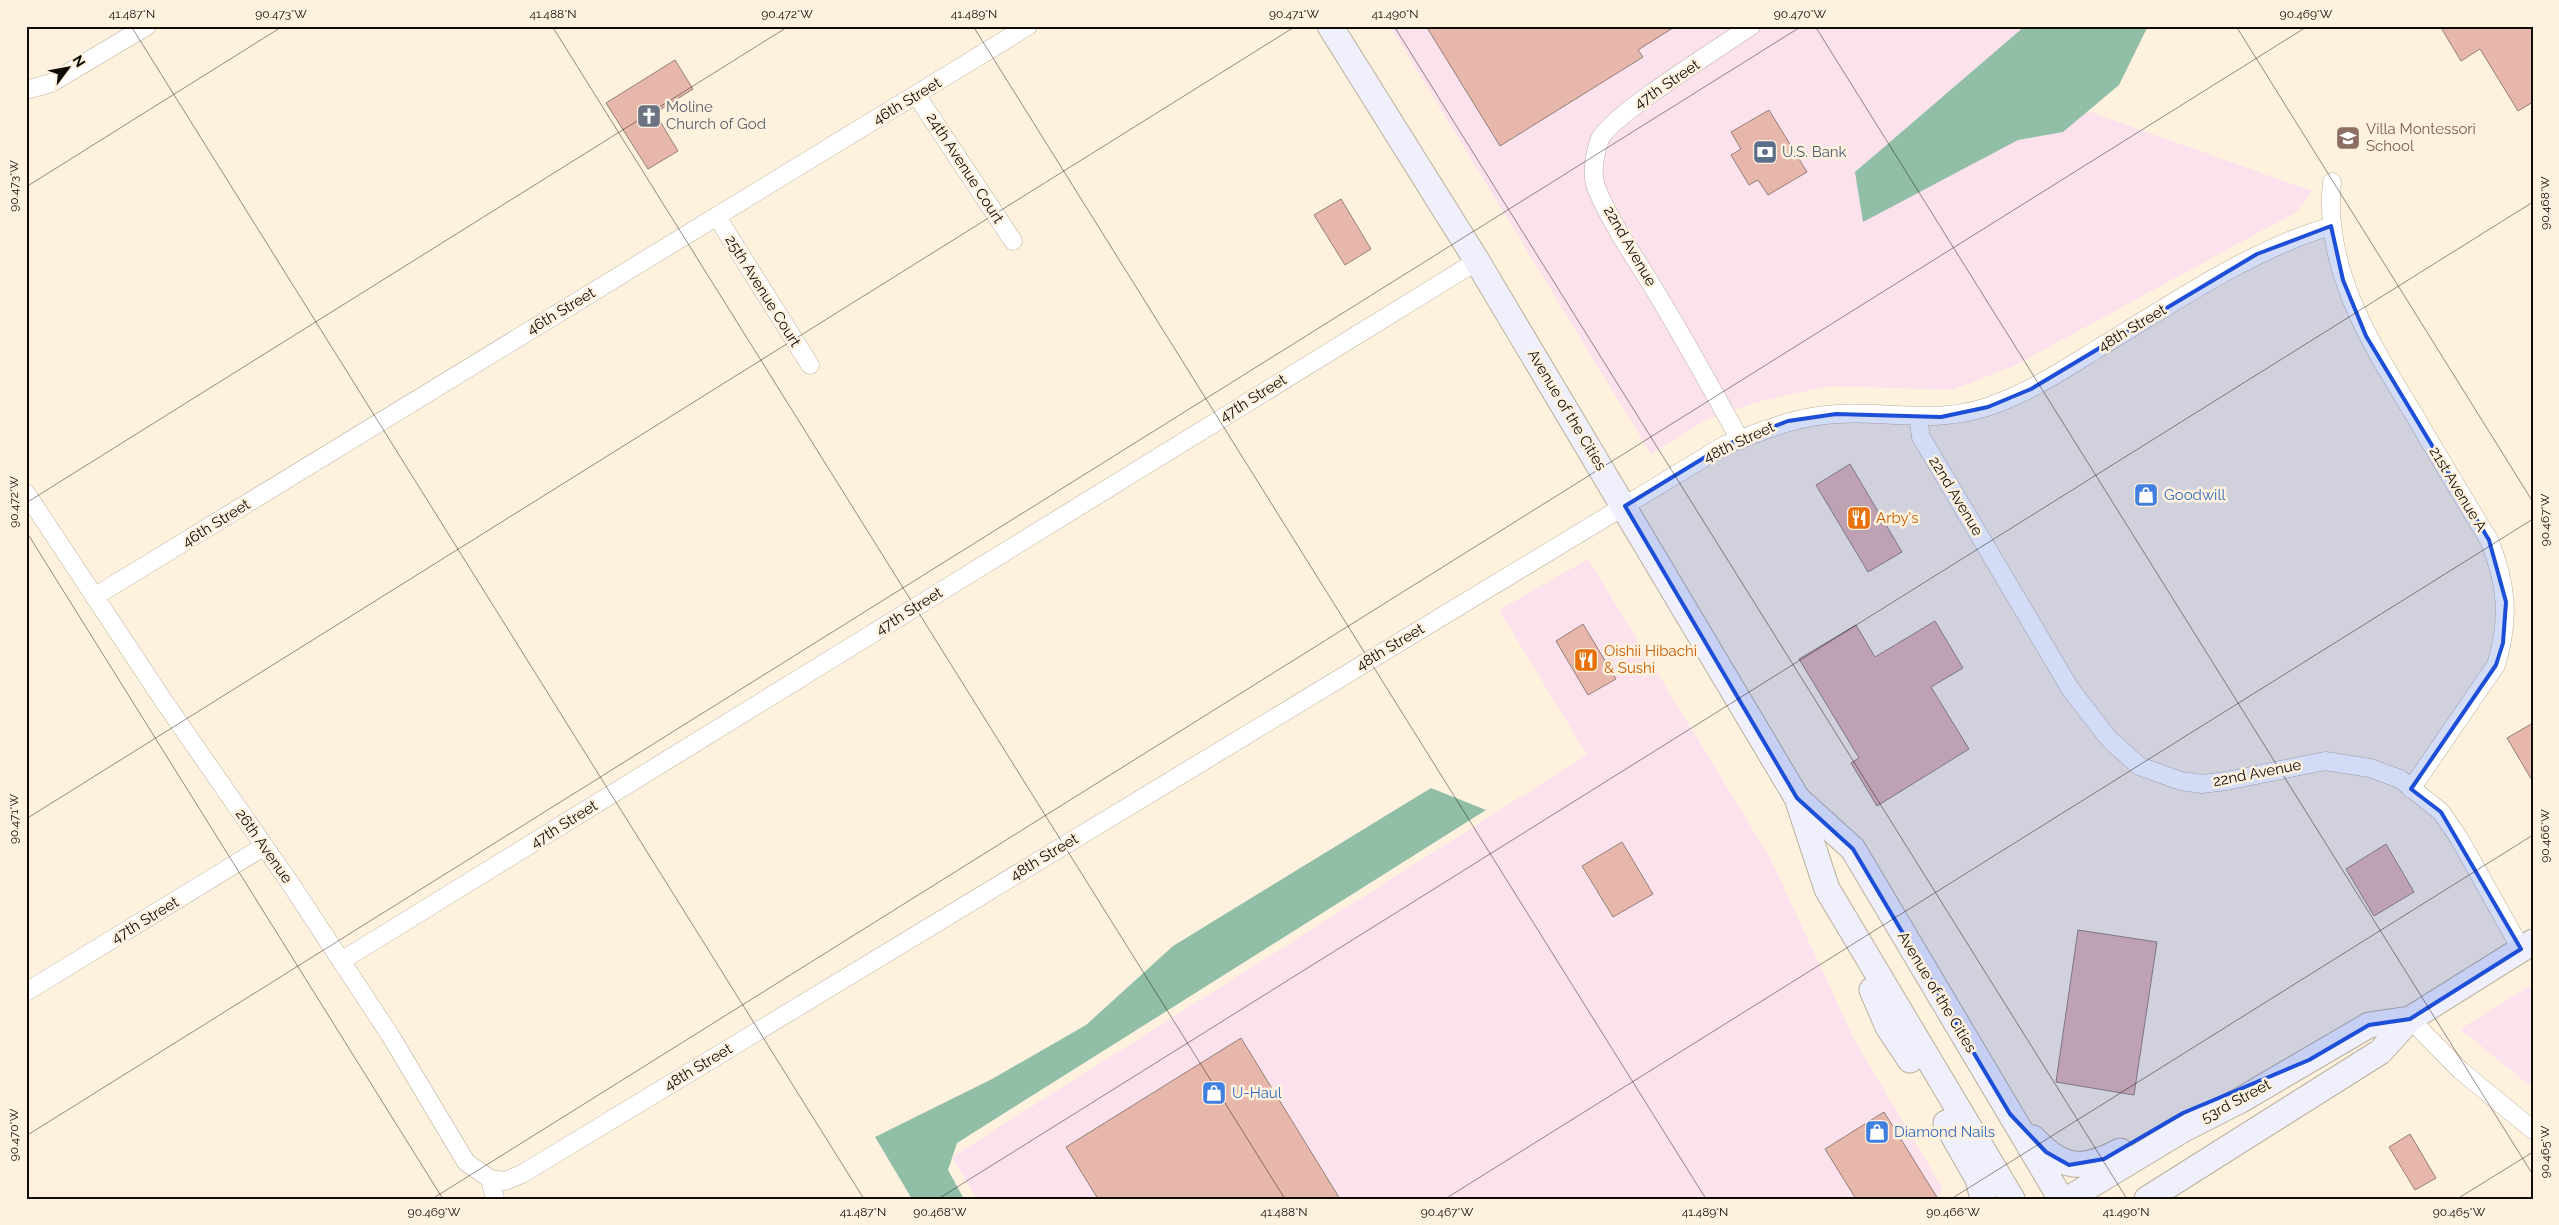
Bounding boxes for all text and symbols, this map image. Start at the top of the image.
text: 41.487°N [109,7,155,21]
text: 90.473°W [255,7,307,21]
text: 41.488°N [529,7,577,21]
text: 90.472°W [761,7,813,21]
text: 41.489°N [951,7,997,21]
text: 90.471°W [1269,7,1320,21]
text: 41.490°N [1371,7,1419,21]
text: 90.470°W [1774,7,1827,21]
text: 90.469°W [2280,7,2333,21]
north arrow [42,42,92,92]
text: N [69,52,89,70]
street label: 47th Street [1631,55,1703,113]
street label: 46th Street [870,74,944,128]
place label: Moline Church of God [666,98,766,133]
church icon: Moline Church of God [636,103,662,129]
street label: 24th Avenue Court [923,109,1007,227]
place label: Villa Montessori School [2366,120,2476,155]
school or university icon: Villa Montessori School [2335,125,2361,151]
bank icon: U.S. Bank [1752,139,1778,165]
place label: U.S. Bank [1782,143,1847,161]
text: 90.473°W [7,160,21,212]
text: 90.468°W [2538,176,2552,230]
street label: 22nd Avenue [1600,203,1660,290]
street label: 25th Avenue Court [721,232,805,350]
street label: 46th Street [524,284,598,338]
street label: 48th Street [2095,301,2169,355]
street label: Avenue of the Cities [1524,346,1610,474]
street label: 47th Street [1216,370,1290,426]
street label: 48th Street [1701,418,1777,466]
street label: 21st Avenue A [2426,443,2490,535]
street label: 22nd Avenue [1925,453,1987,539]
text: 90.472°W [7,476,21,528]
shop icon: Goodwill [2133,482,2159,508]
place label: Goodwill [2164,486,2226,504]
text: 90.467°W [2538,493,2552,546]
street label: 46th Street [179,495,253,551]
restaurant icon: Arby's [1846,505,1872,531]
place label: Arby's [1876,509,1919,527]
street label: 47th Street [872,583,946,639]
street label: 48th Street [1353,620,1427,674]
place label: Oishii Hibachi & Sushi [1604,642,1697,677]
restaurant icon: Oishii Hibachi & Sushi [1573,647,1599,673]
street label: 22nd Avenue [2211,756,2303,790]
text: 90.471°W [7,793,21,844]
street label: 47th Street [527,796,601,852]
street label: 26th Avenue [232,805,296,887]
text: 90.466°W [2538,809,2552,863]
street label: 48th Street [1007,830,1081,884]
street label: 47th Street [108,893,182,947]
street label: Avenue of the Cities [1894,928,1980,1056]
street label: 48th Street [661,1040,735,1094]
street label: 53rd Street [2198,1075,2274,1127]
shop icon: U-Haul [1201,1080,1227,1106]
place label: U-Haul [1232,1084,1283,1102]
text: 90.470°W [7,1108,21,1161]
shop icon: Diamond Nails [1864,1119,1890,1145]
place label: Diamond Nails [1894,1123,1995,1141]
text: 90.465°W [2538,1125,2552,1178]
text: 90.469°W [408,1205,461,1219]
text: 41.487°N [840,1205,886,1219]
text: 90.468°W [913,1205,967,1219]
text: 41.488°N [1260,1205,1308,1219]
text: 90.467°W [1421,1205,1474,1219]
text: 41.489°N [1682,1205,1728,1219]
text: 90.466°W [1926,1205,1980,1219]
text: 41.490°N [2102,1205,2150,1219]
text: 90.465°W [2433,1205,2486,1219]

